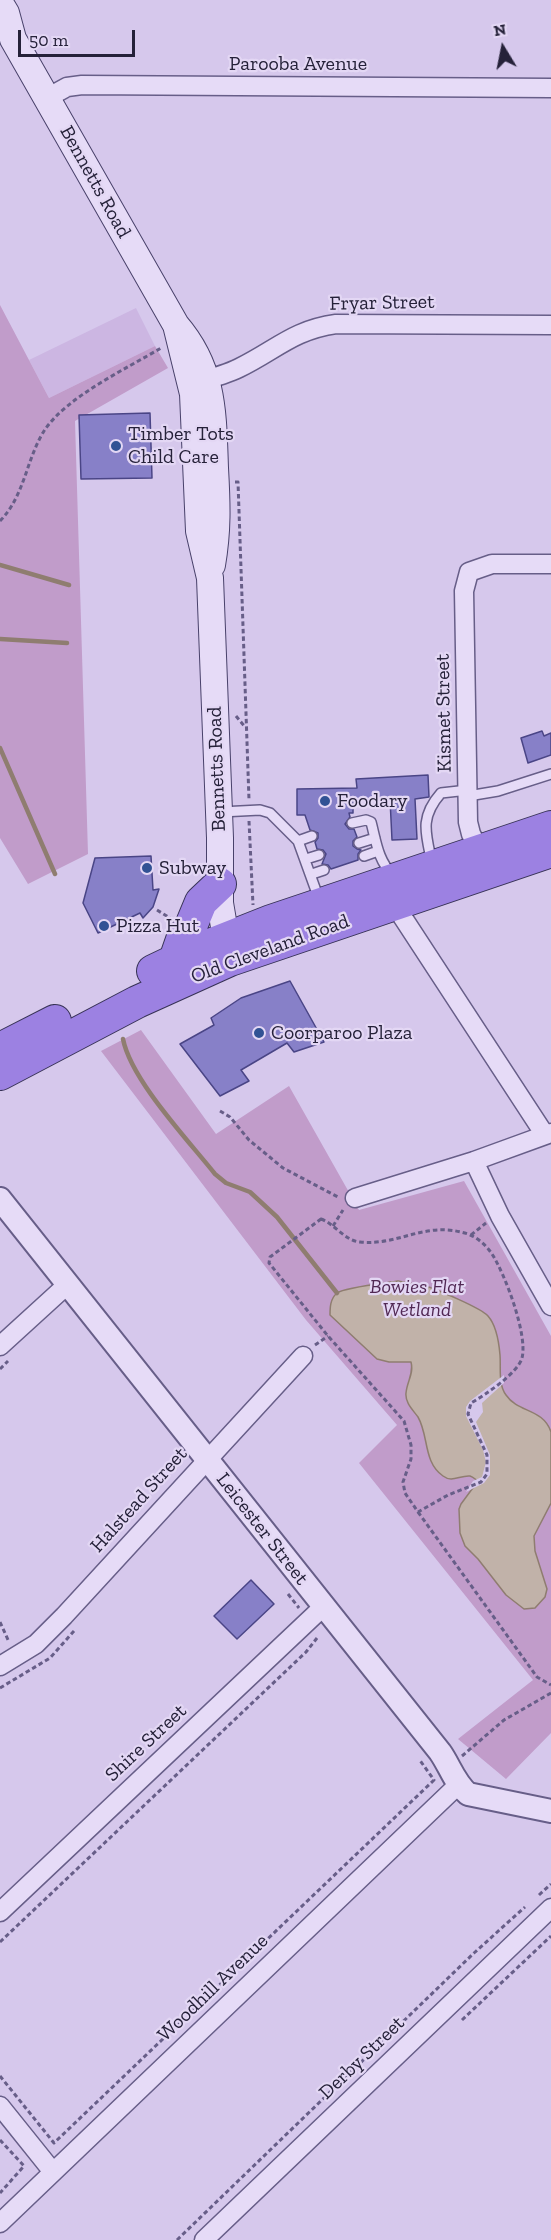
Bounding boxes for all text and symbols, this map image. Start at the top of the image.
scale bar [21,18,138,56]
north arrow [473,18,533,78]
text: N [492,19,507,40]
text: 50 m [29,29,68,51]
street label: Parooba Avenue [229,52,367,76]
street label: Bennetts Road [54,122,136,242]
street label: Fryar Street [329,290,435,316]
place label: Timber Tots Child Care [128,422,234,469]
marker: Timber Tots Child Care [109,439,123,453]
street label: Kismet Street [431,654,457,772]
street label: Bennetts Road [203,706,231,832]
place label: Foodary [337,789,408,813]
marker: Foodary [318,794,332,808]
place label: Subway [159,856,226,880]
marker: Subway [140,861,154,875]
street label: Old Cleveland Road [188,909,352,989]
place label: Pizza Hut [116,914,199,938]
marker: Pizza Hut [97,919,111,933]
place label: Coorparoo Plaza [271,1021,412,1045]
marker: Coorparoo Plaza [252,1026,266,1040]
park label: Bowies Flat Wetland [370,1275,464,1322]
street label: Halstead Street [85,1442,193,1558]
street label: Leicester Street [211,1468,313,1590]
street label: Shire Street [100,1699,192,1787]
street label: Woodhill Avenue [153,1929,273,2047]
street label: Derby Street [314,2011,410,2105]

